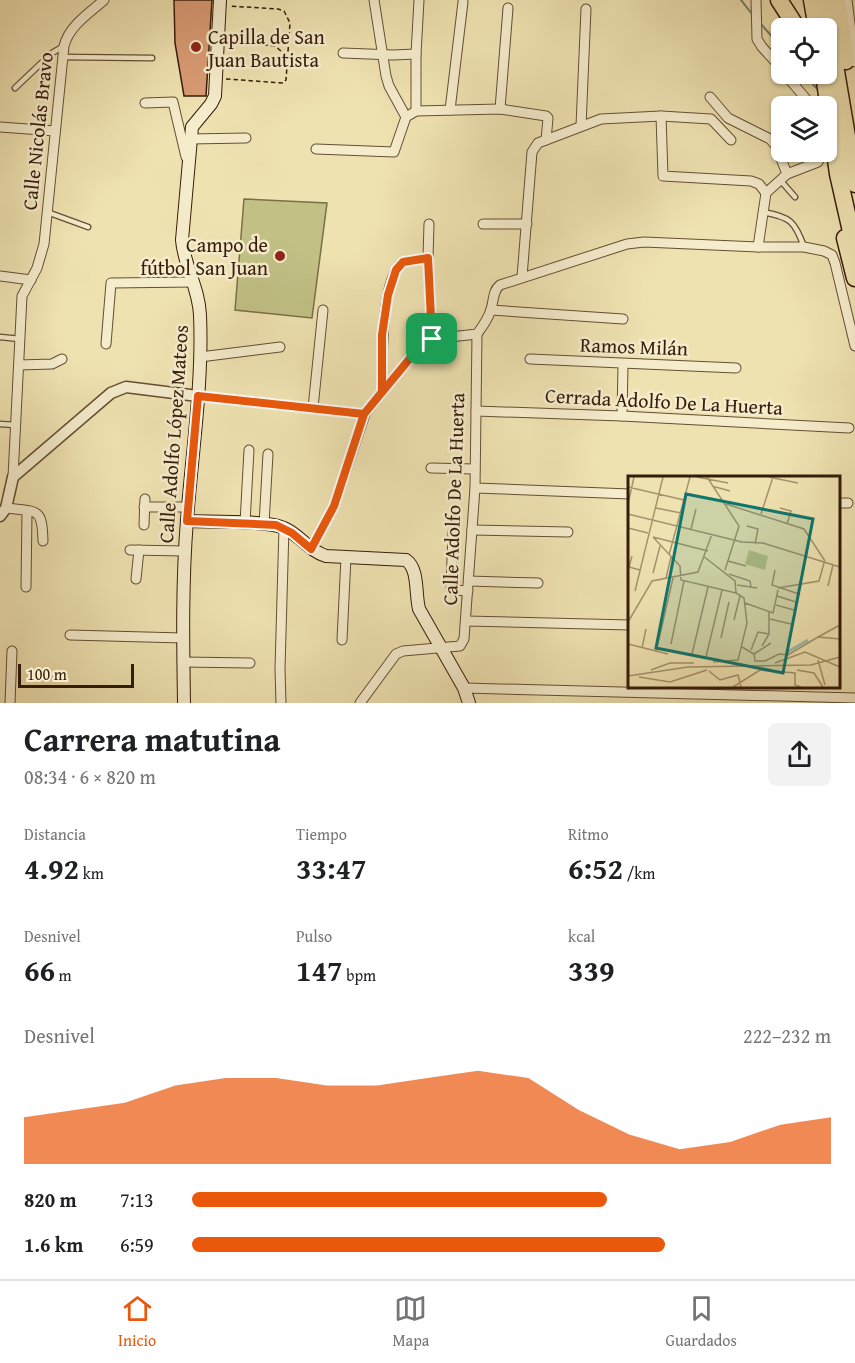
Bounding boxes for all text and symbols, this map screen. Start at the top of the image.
map controls [771,18,837,162]
button: locate [771,18,837,84]
place label: Capilla de San Juan Bautista [205,22,325,74]
marker: Capilla de San Juan Bautista [189,40,203,54]
street label: Calle Nicolás Bravo [14,51,60,211]
button: layers [771,96,837,162]
place label: Campo de fútbol San Juan [140,230,268,282]
marker: Campo de fútbol San Juan [273,249,287,263]
pin [406,313,457,364]
icon: arrive [415,322,448,355]
street label: Calle Adolfo López Mateos [151,324,195,544]
street label: Ramos Milán [579,330,689,362]
street label: Cerrada Adolfo De La Huerta [544,380,784,422]
street label: Calle Adolfo De La Huerta [435,392,471,606]
inset map [628,476,840,688]
scale bar [18,661,134,688]
text: 100 m [27,662,67,686]
text: Carrera matutina [24,715,280,763]
button: share [768,723,831,786]
text: 08:34 · 6 × 820 m [24,762,156,791]
text: Distancia [24,822,86,846]
text: Tiempo [296,822,347,846]
text: Ritmo [568,822,609,846]
text: 4.92 [24,846,79,890]
text: 33:47 [296,846,367,890]
text: 6:52 [568,846,623,890]
text: km [79,861,104,885]
text: /km [623,861,655,885]
text: Desnivel [24,924,81,948]
text: Pulso [296,924,332,948]
text: kcal [568,924,595,948]
text: 66 [24,948,55,992]
text: 147 [296,948,343,992]
text: 339 [568,948,615,992]
text: m [55,963,72,987]
text: bpm [343,963,376,987]
text: Desnivel [24,1021,95,1050]
text: 222–232 m [743,1021,831,1050]
text: 820 m [24,1185,77,1214]
text: 7:13 [120,1185,154,1214]
text: 1.6 km [24,1230,83,1259]
text: 6:59 [120,1230,154,1259]
tab: Inicio [118,1292,156,1352]
tab: Mapa [393,1292,429,1352]
tab: Guardados [666,1292,737,1352]

